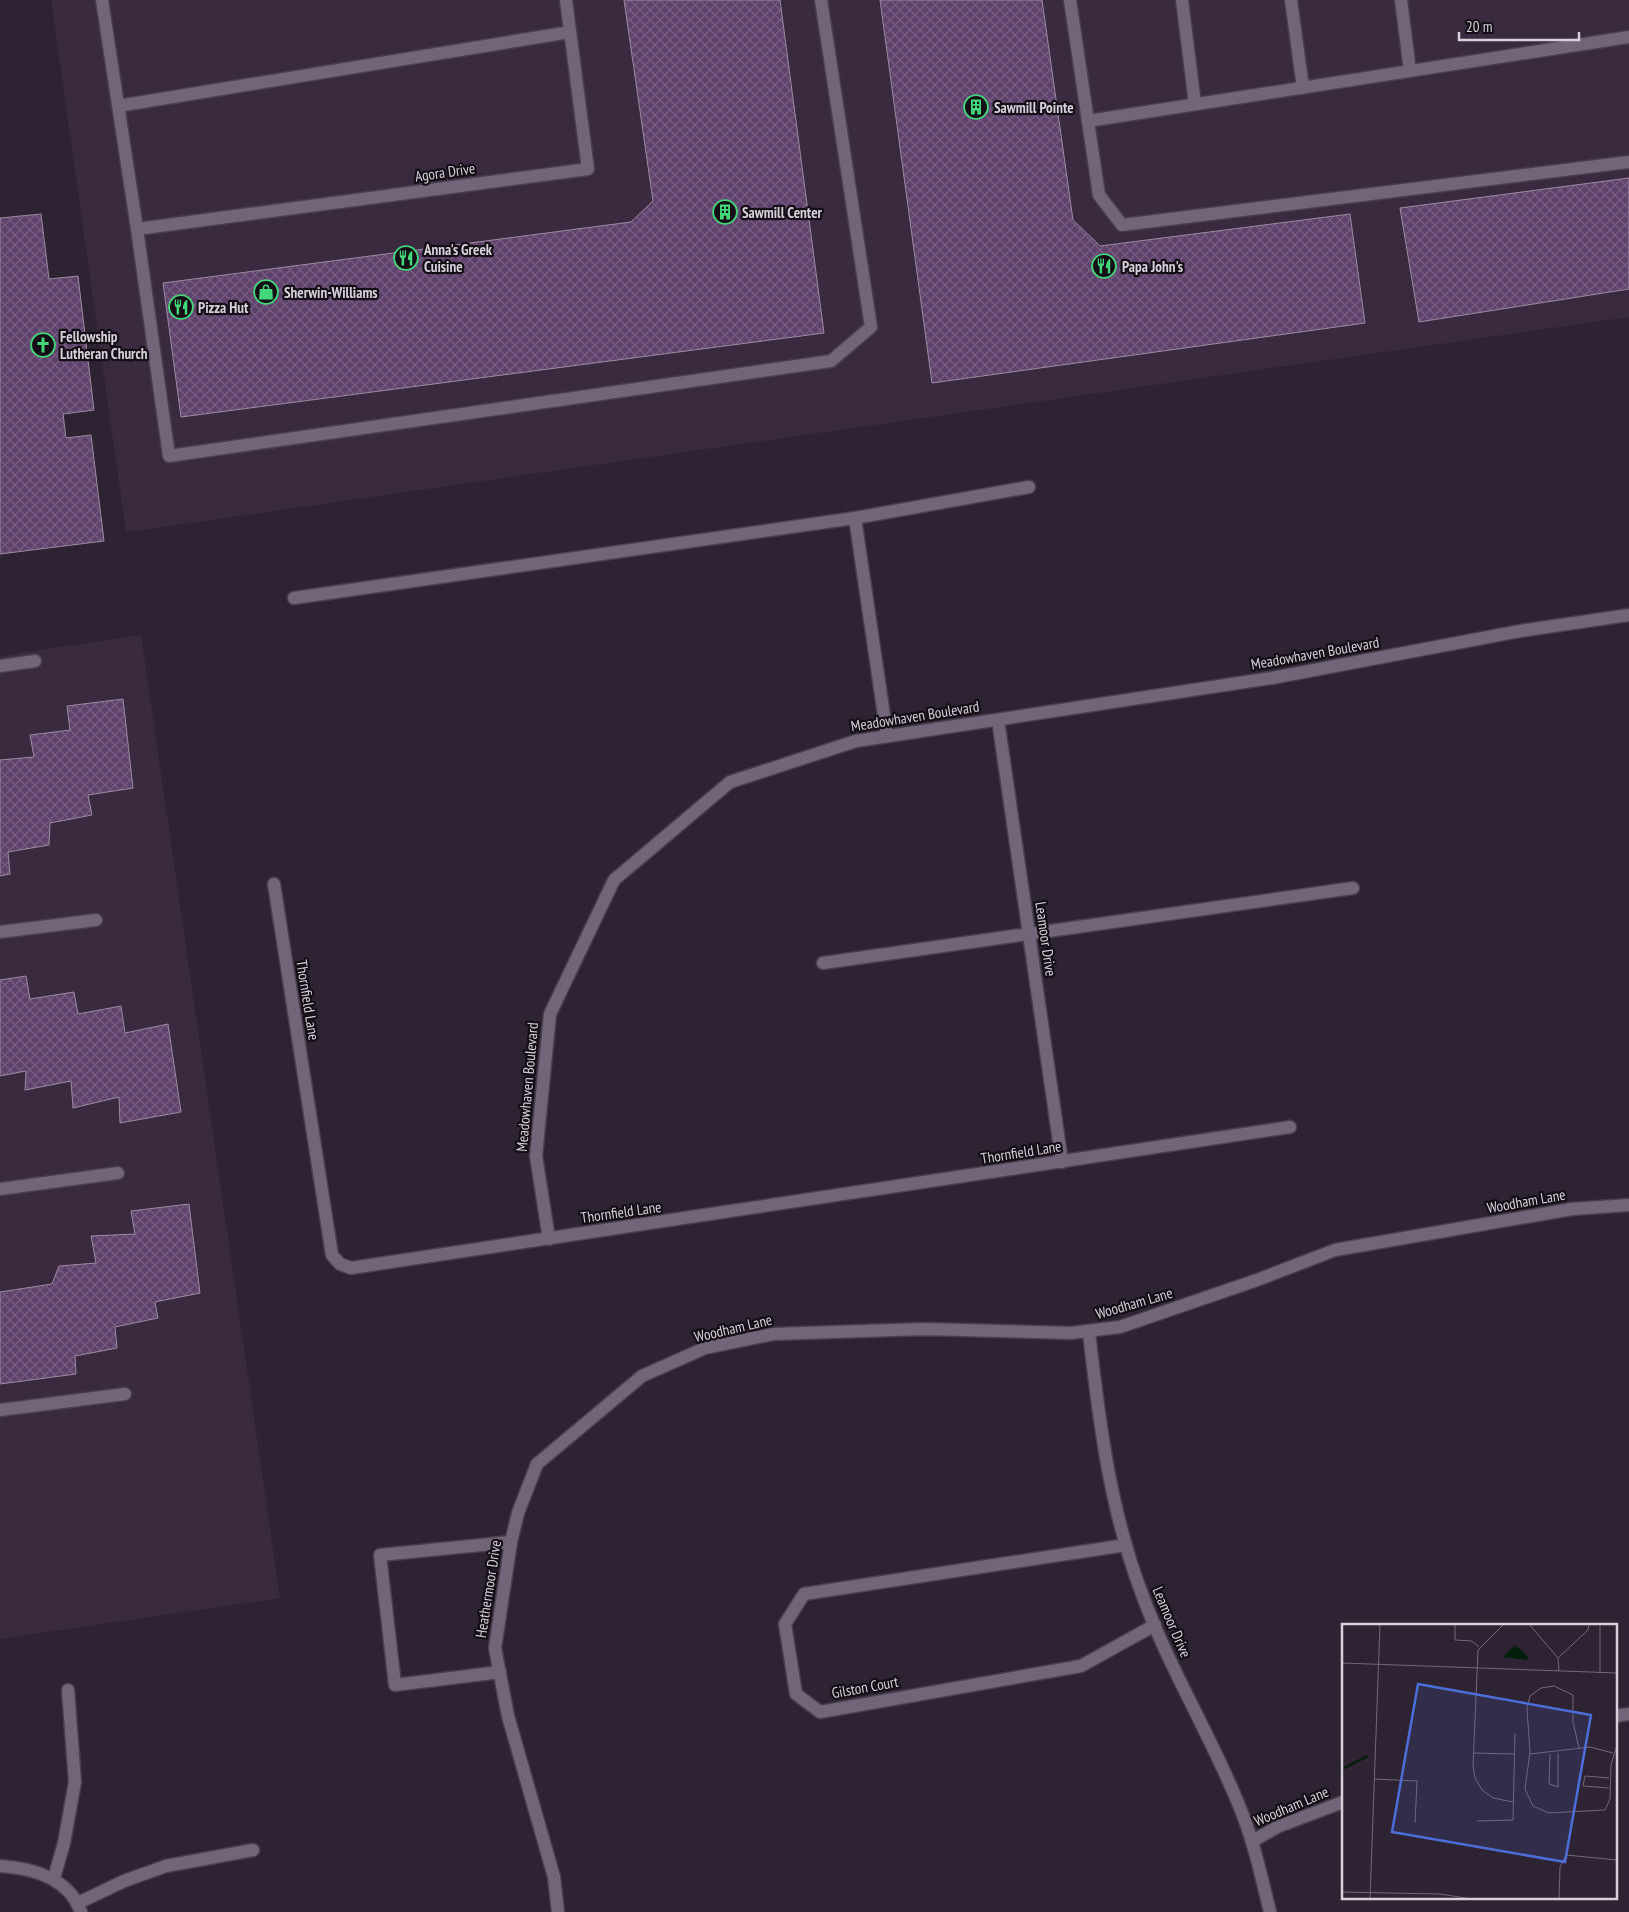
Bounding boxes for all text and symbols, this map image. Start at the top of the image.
scale bar [1459,10,1579,42]
text: 20 m [1466,17,1492,36]
building icon: Sawmill Pointe [963,94,989,120]
place label: Sawmill Pointe [994,98,1074,117]
street label: Agora Drive [414,158,476,186]
building icon: Sawmill Center [712,199,738,225]
place label: Sawmill Center [742,203,823,222]
place label: Anna's Greek Cuisine [423,240,493,276]
restaurant icon: Anna's Greek Cuisine [393,245,419,271]
restaurant icon: Papa John's [1091,253,1117,279]
place label: Papa John's [1122,257,1183,276]
shop icon: Sherwin-Williams [253,279,279,305]
place label: Sherwin-Williams [284,283,378,302]
restaurant icon: Pizza Hut [168,294,194,320]
place label: Pizza Hut [198,298,249,317]
place label: Fellowship Lutheran Church [60,327,148,363]
church icon: Fellowship Lutheran Church [30,332,56,358]
street label: Meadowhaven Boulevard [1249,632,1381,674]
street label: Meadowhaven Boulevard [849,696,981,736]
street label: Leamoor Drive [1031,901,1061,977]
street label: Thornfield Lane [292,958,324,1042]
street label: Meadowhaven Boulevard [512,1022,542,1152]
street label: Thornfield Lane [979,1136,1063,1168]
street label: Woodham Lane [1485,1185,1567,1217]
street label: Thornfield Lane [579,1197,663,1227]
street label: Woodham Lane [1093,1283,1175,1323]
street label: Woodham Lane [692,1310,774,1346]
street label: Heathermoor Drive [471,1539,505,1639]
street label: Leamoor Drive [1149,1584,1195,1660]
inset map [1342,1624,1616,1900]
street label: Gilston Court [830,1672,900,1702]
street label: Woodham Lane [1251,1782,1331,1830]

